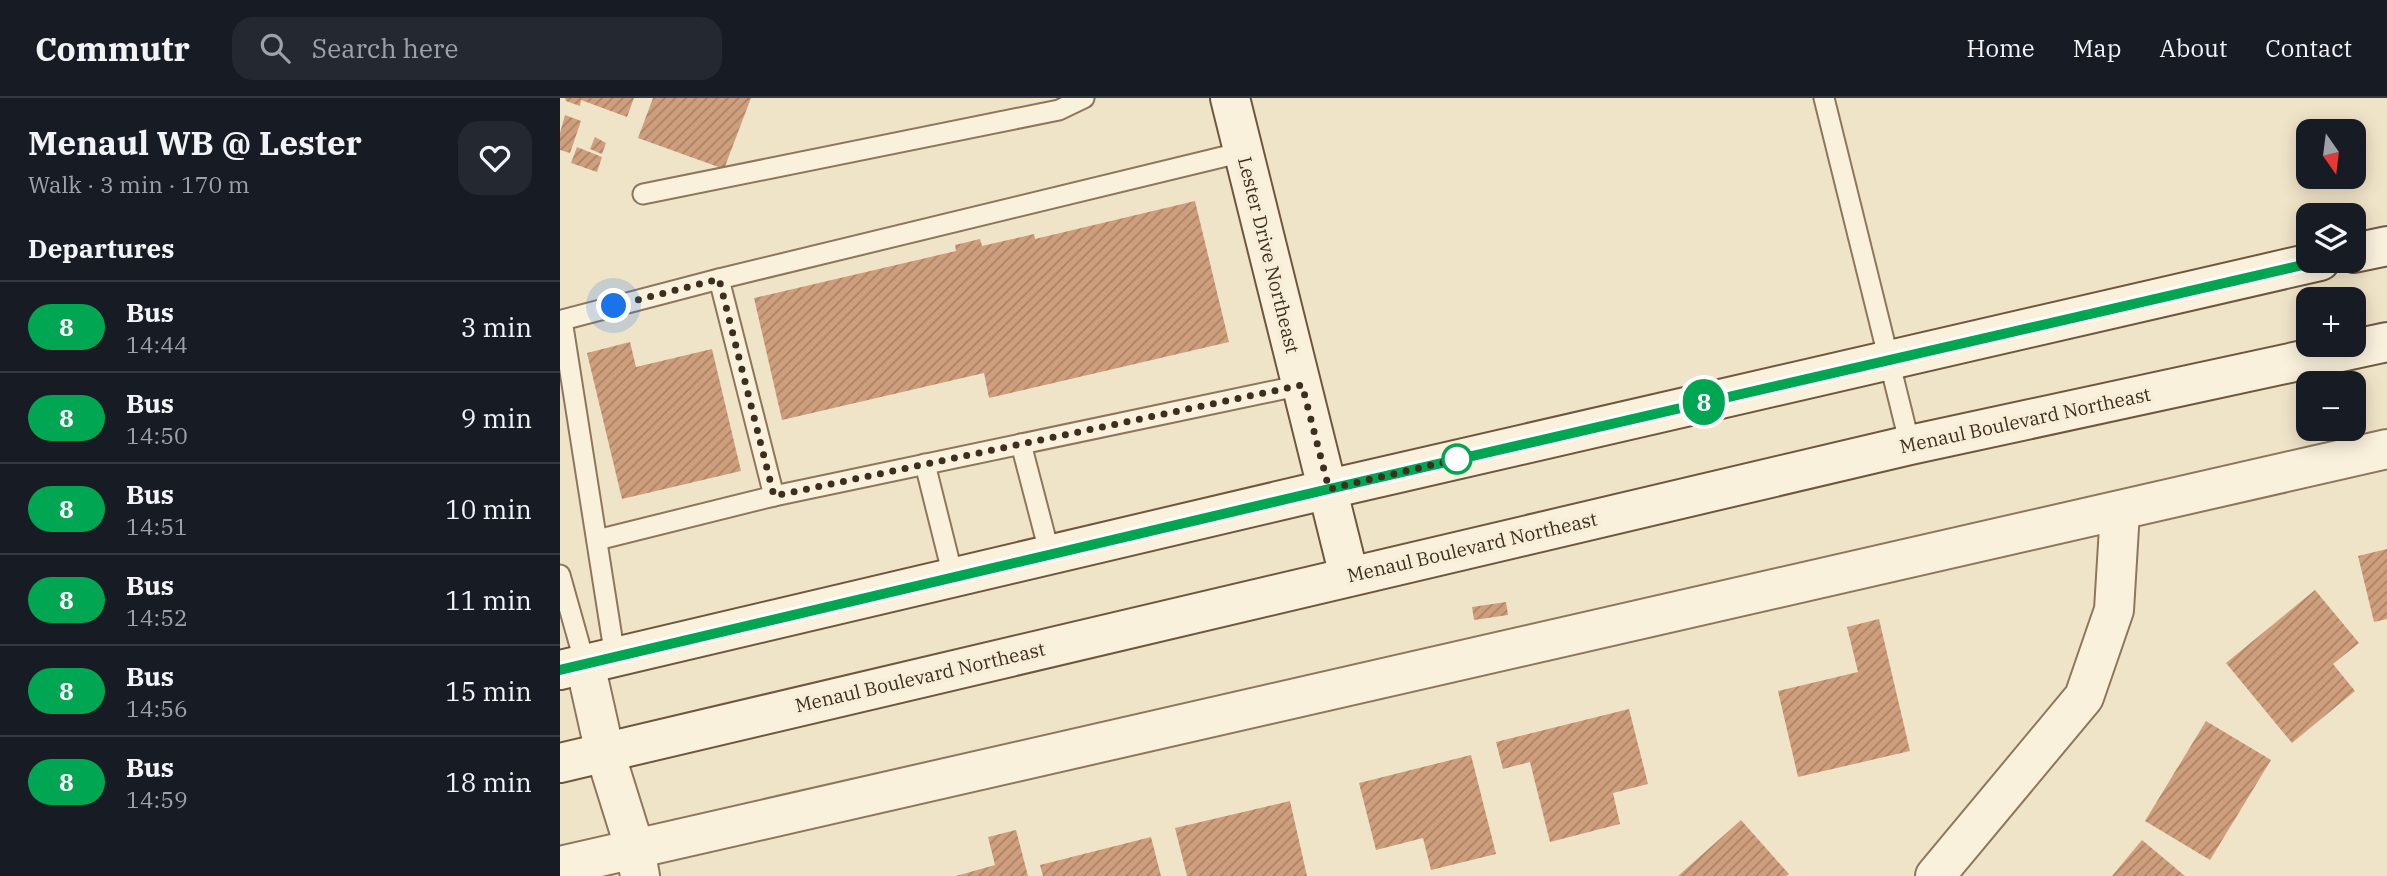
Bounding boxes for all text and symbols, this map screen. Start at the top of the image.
search box [232,17,722,80]
text: Commutr [35,27,190,70]
icon: search [256,29,294,67]
text: Search here [312,31,458,65]
text: Home [1967,32,2035,64]
text: Map [2073,32,2121,64]
text: About [2159,32,2227,64]
text: Contact [2265,32,2352,64]
north arrow [2296,119,2366,189]
map controls [2296,119,2366,441]
text: Menaul WB @ Lester [28,121,362,164]
button: heart [458,121,532,195]
street label: Lester Drive Northeast [1233,154,1305,356]
text: Walk · 3 min · 170 m [28,169,250,199]
button: layers [2296,203,2366,273]
text: Departures [28,231,174,265]
button: + [2296,287,2366,357]
your location [596,288,631,323]
text: Bus [126,295,174,329]
text: 3 min [461,310,532,344]
text: 8 [59,311,74,343]
text: 14:44 [126,329,188,359]
button: − [2296,371,2366,441]
line badge: 8 [1681,379,1727,425]
street label: Menaul Boulevard Northeast [1897,382,2153,458]
text: Bus [126,386,174,420]
text: 8 [1697,386,1711,418]
text: 9 min [461,401,532,435]
text: 8 [59,402,74,434]
text: 14:50 [126,420,188,450]
unlabelled marker [1442,444,1472,474]
text: Bus [126,477,174,511]
text: 10 min [445,492,532,526]
text: 8 [59,493,74,525]
street label: Menaul Boulevard Northeast [1345,506,1600,587]
text: 14:51 [126,511,188,541]
text: Bus [126,568,174,602]
text: 11 min [445,583,532,617]
text: 8 [59,584,74,616]
text: 14:52 [126,602,188,632]
street label: Menaul Boulevard Northeast [793,636,1048,717]
text: Bus [126,659,174,693]
text: 15 min [445,674,532,708]
text: 8 [59,675,74,707]
text: 14:56 [126,693,188,723]
text: Bus [126,750,174,784]
text: 18 min [445,765,532,799]
text: 8 [59,766,74,798]
text: 14:59 [126,784,188,814]

